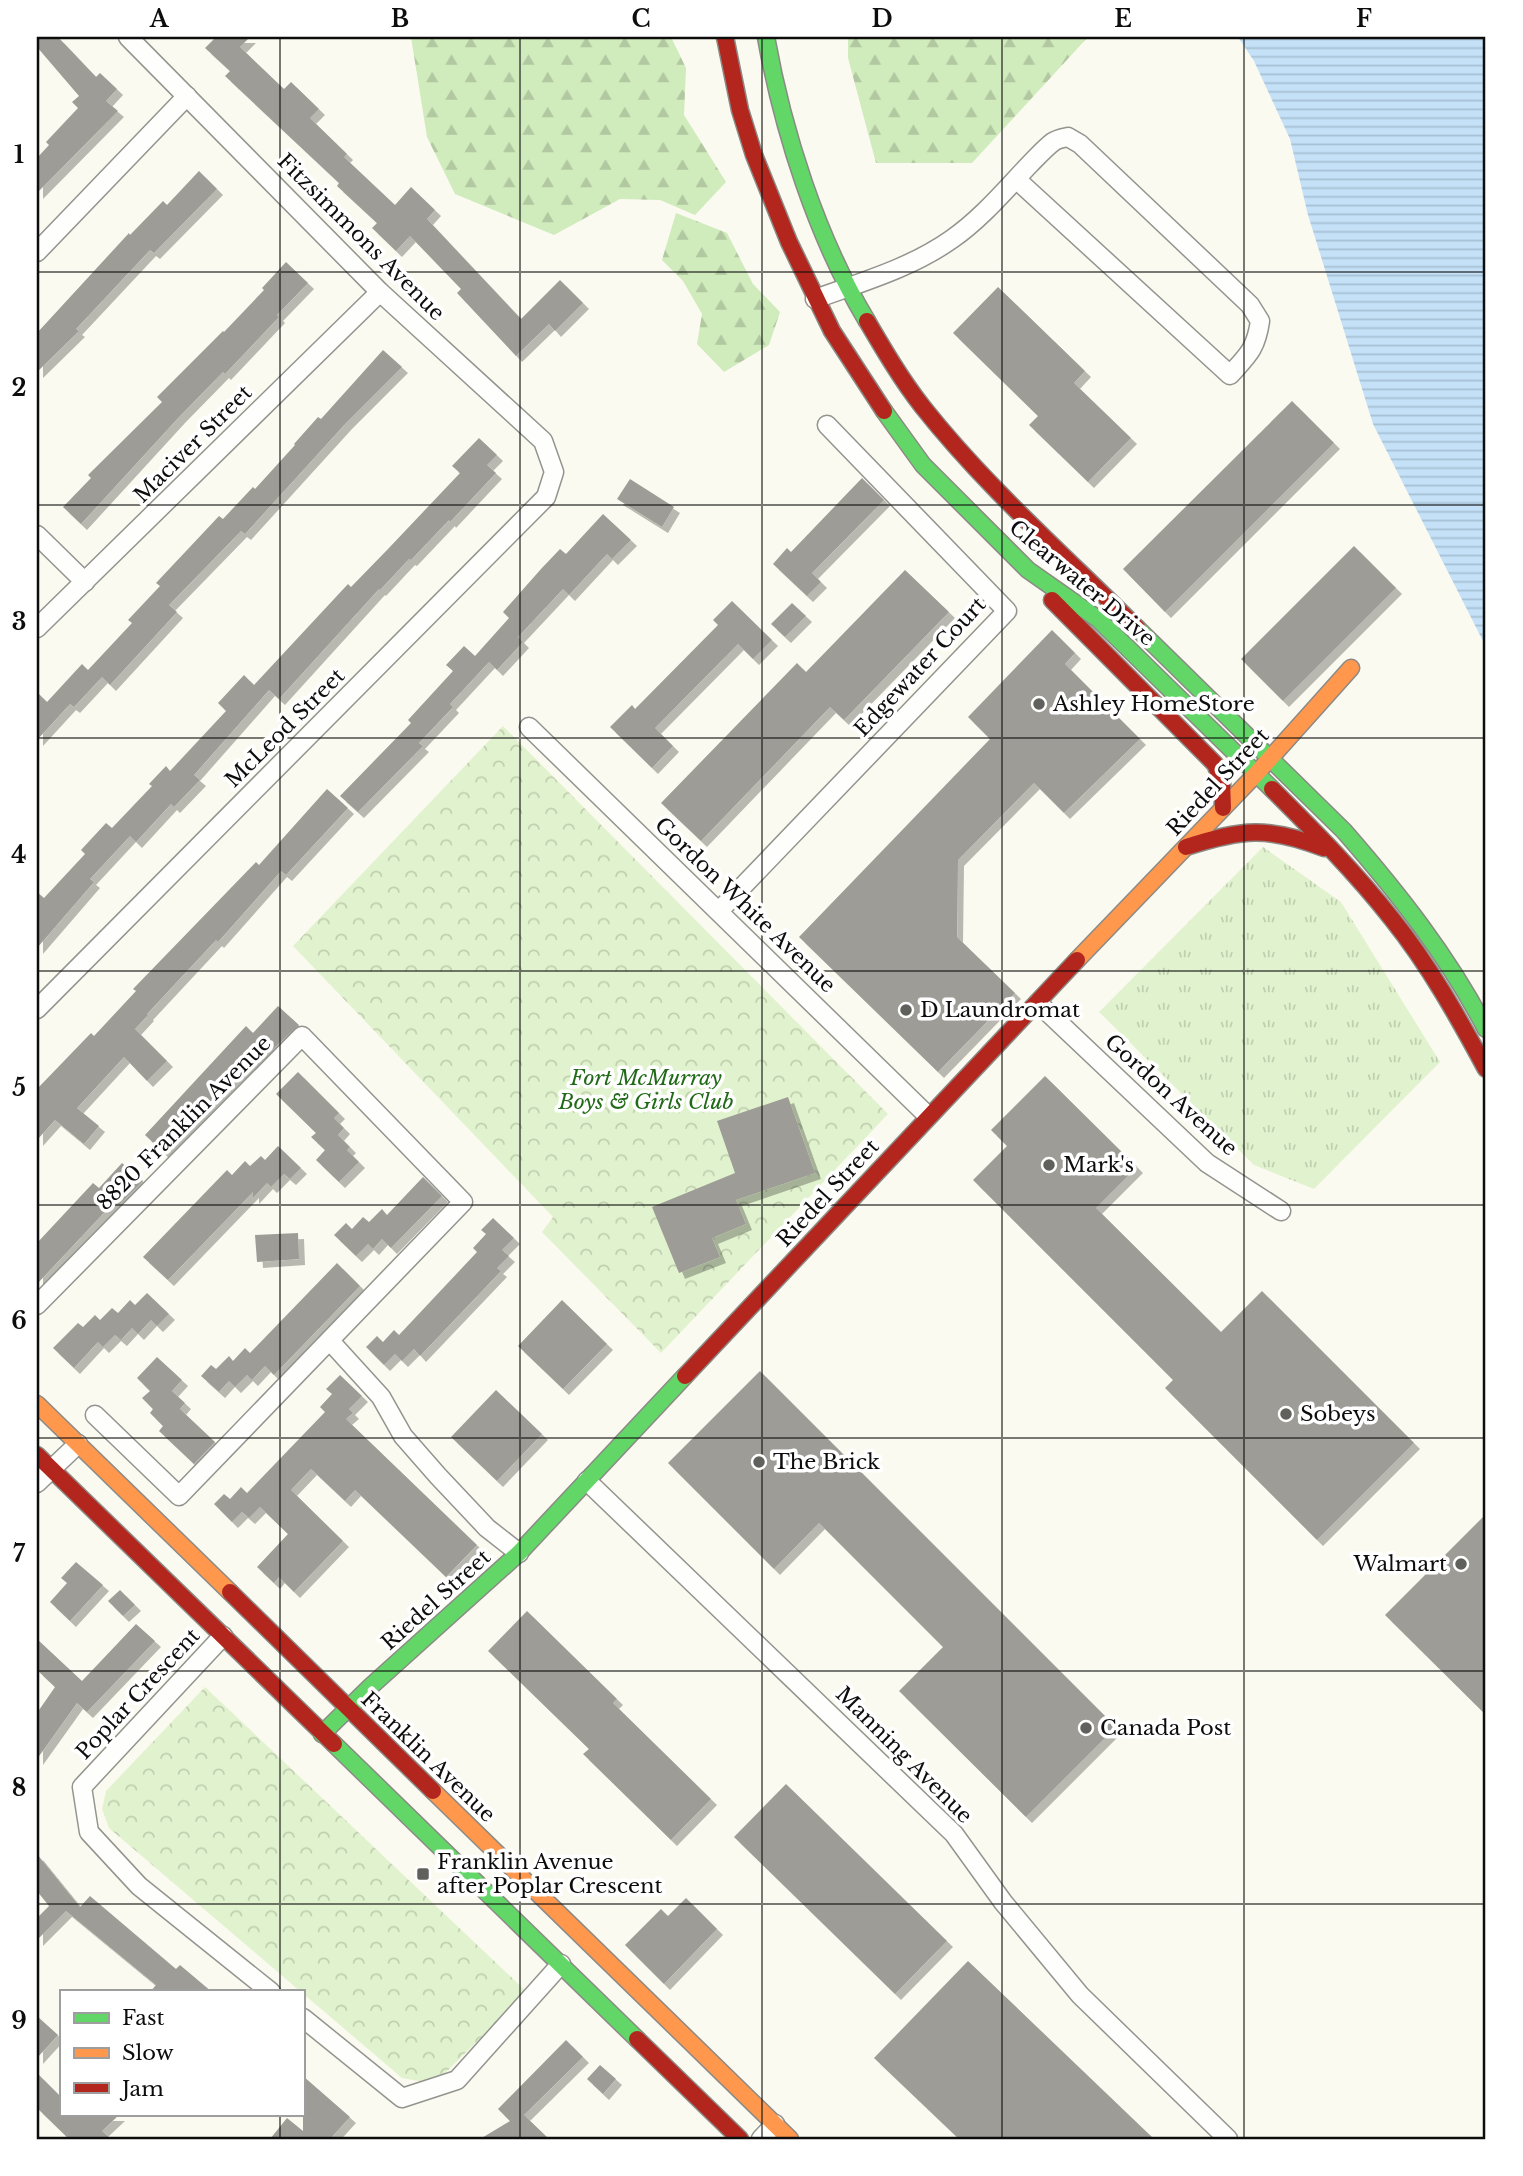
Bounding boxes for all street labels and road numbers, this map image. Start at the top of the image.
street label: Fitzsimmons Avenue [272,148,450,326]
street label: Maciver Street [129,380,257,508]
street label: Clearwater Drive [1004,514,1160,652]
street label: Edgewater Court [849,592,991,742]
street label: McLeod Street [220,663,350,793]
street label: Riedel Street [1161,723,1275,841]
street label: Gordon White Avenue [649,812,841,998]
street label: Gordon Avenue [1099,1029,1243,1161]
street label: 8820 Franklin Avenue [91,1030,277,1216]
street label: Riedel Street [771,1134,885,1252]
street label: Riedel Street [376,1544,496,1656]
street label: Poplar Crescent [71,1623,205,1765]
street label: Manning Avenue [830,1681,978,1829]
street label: Franklin Avenue [355,1686,501,1828]

